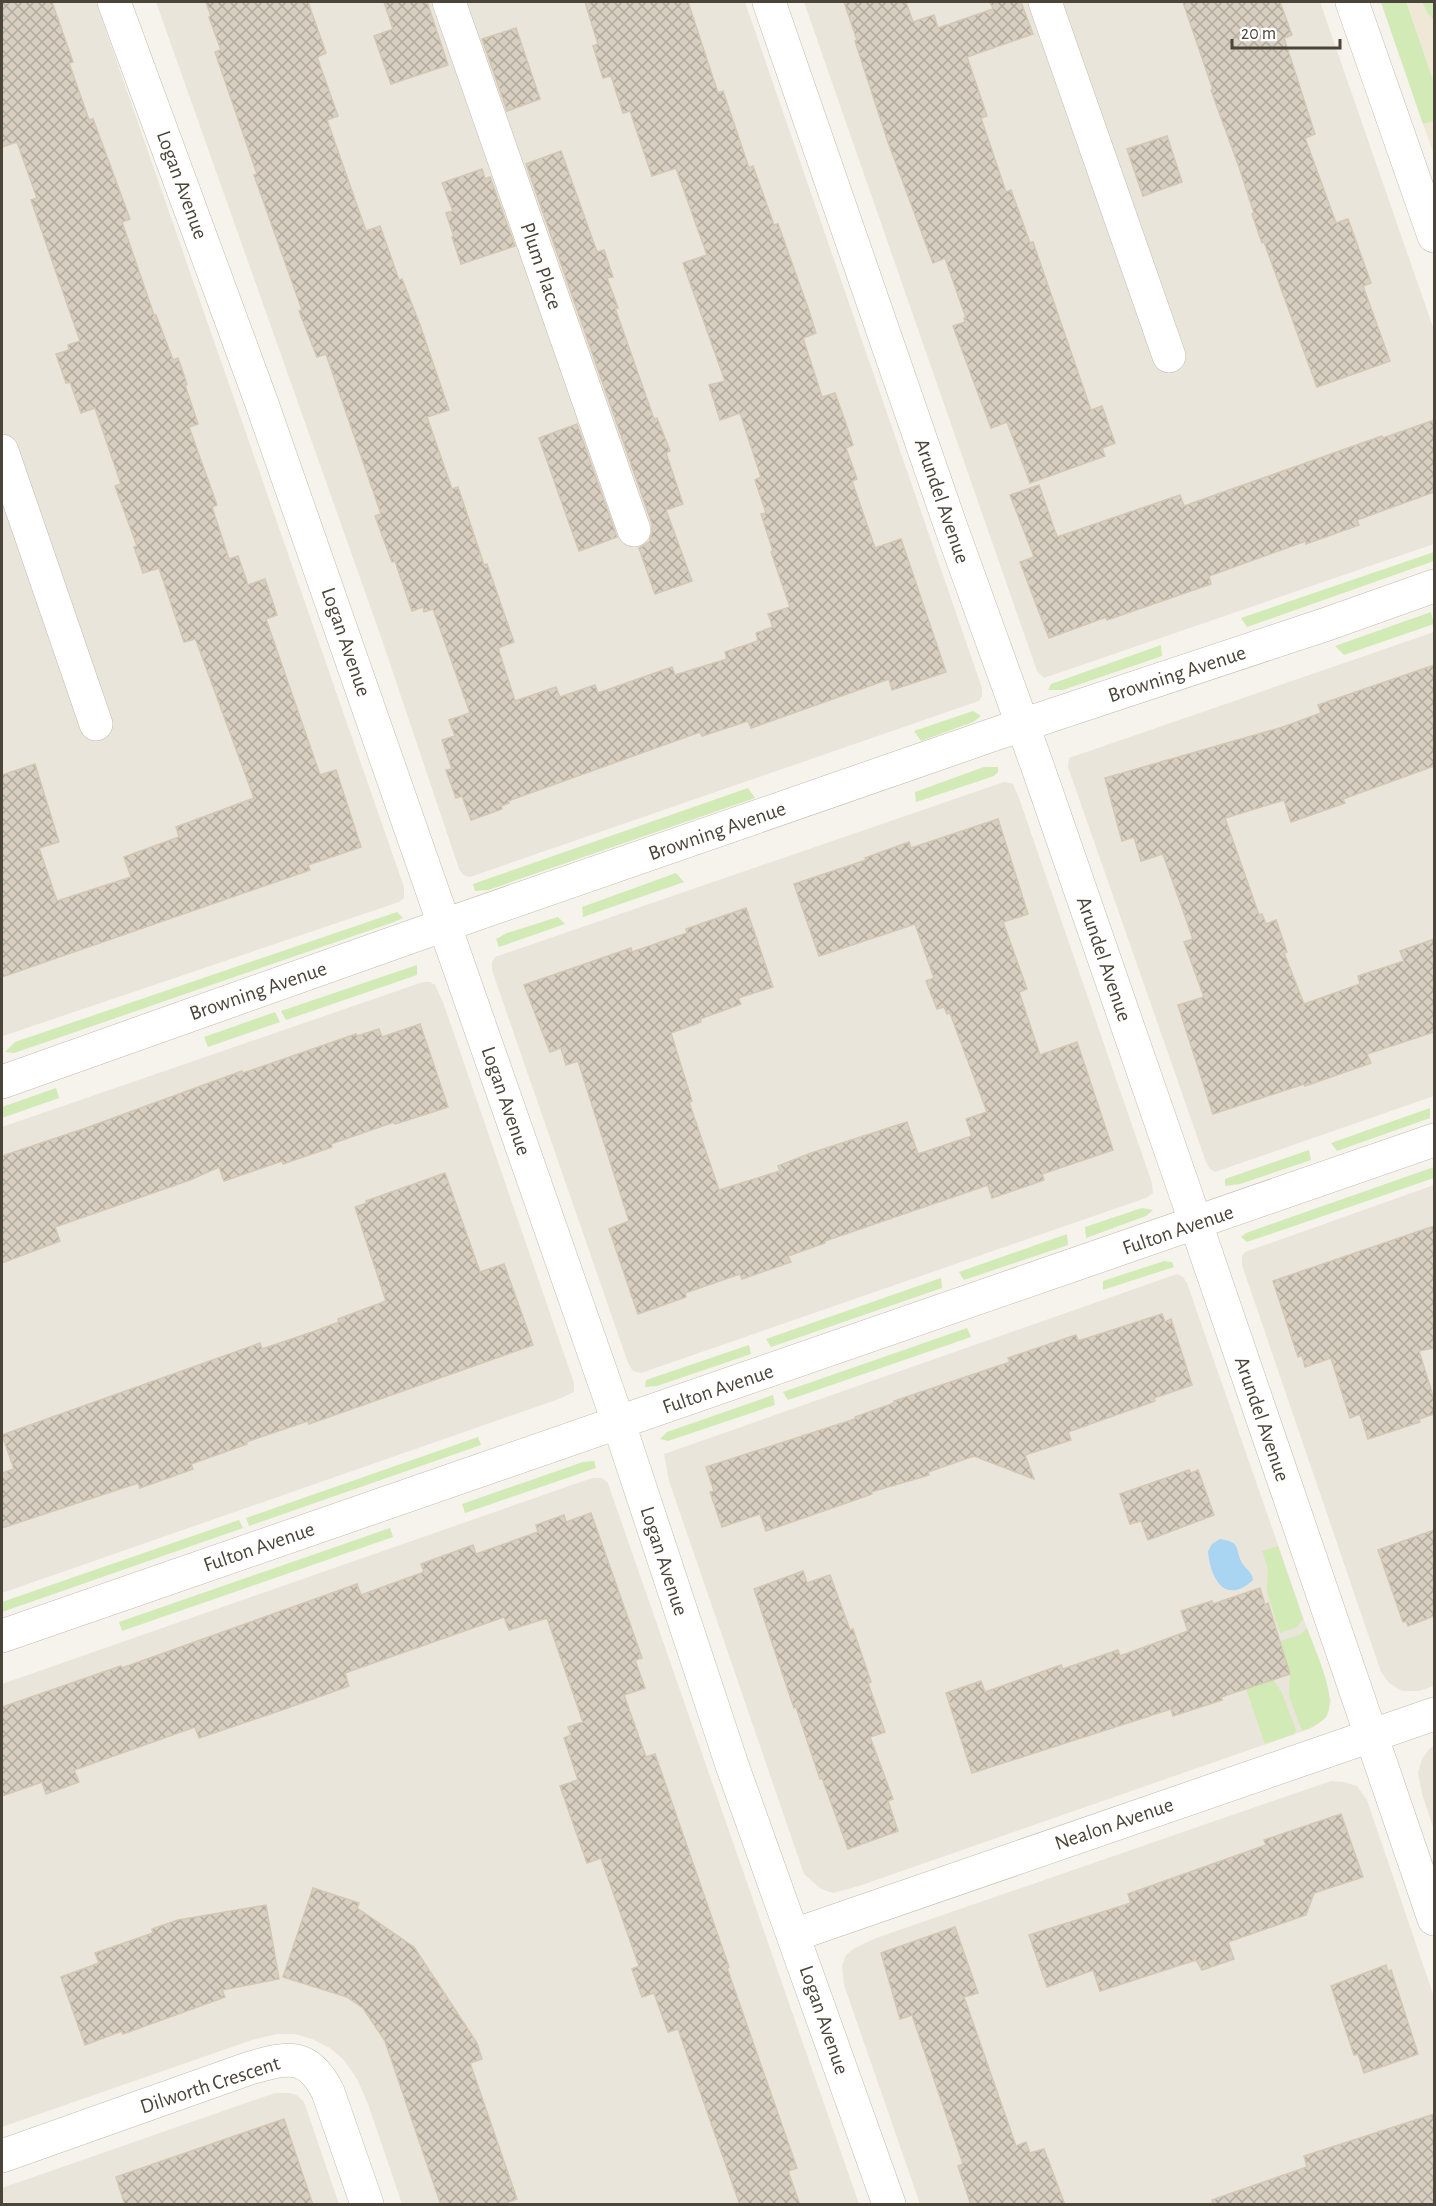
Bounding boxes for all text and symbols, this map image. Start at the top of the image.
scale bar [1232,12,1340,50]
text: 20 m [1241,25,1276,43]
street label: Logan Avenue [153,128,211,242]
street label: Plum Place [516,220,566,312]
street label: Arundel Avenue [911,436,973,566]
street label: Logan Avenue [318,585,374,699]
street label: Browning Avenue [1105,642,1249,706]
street label: Browning Avenue [646,798,788,864]
street label: Arundel Avenue [1073,894,1135,1024]
street label: Browning Avenue [187,958,329,1024]
street label: Logan Avenue [478,1044,534,1158]
street label: Fulton Avenue [1120,1201,1236,1259]
street label: Arundel Avenue [1231,1354,1293,1484]
street label: Fulton Avenue [660,1360,776,1418]
street label: Logan Avenue [636,1504,692,1618]
street label: Fulton Avenue [201,1518,317,1576]
street label: Nealon Avenue [1052,1794,1176,1854]
street label: Logan Avenue [796,1963,852,2077]
street label: Dilworth Crescent [137,2052,283,2117]

